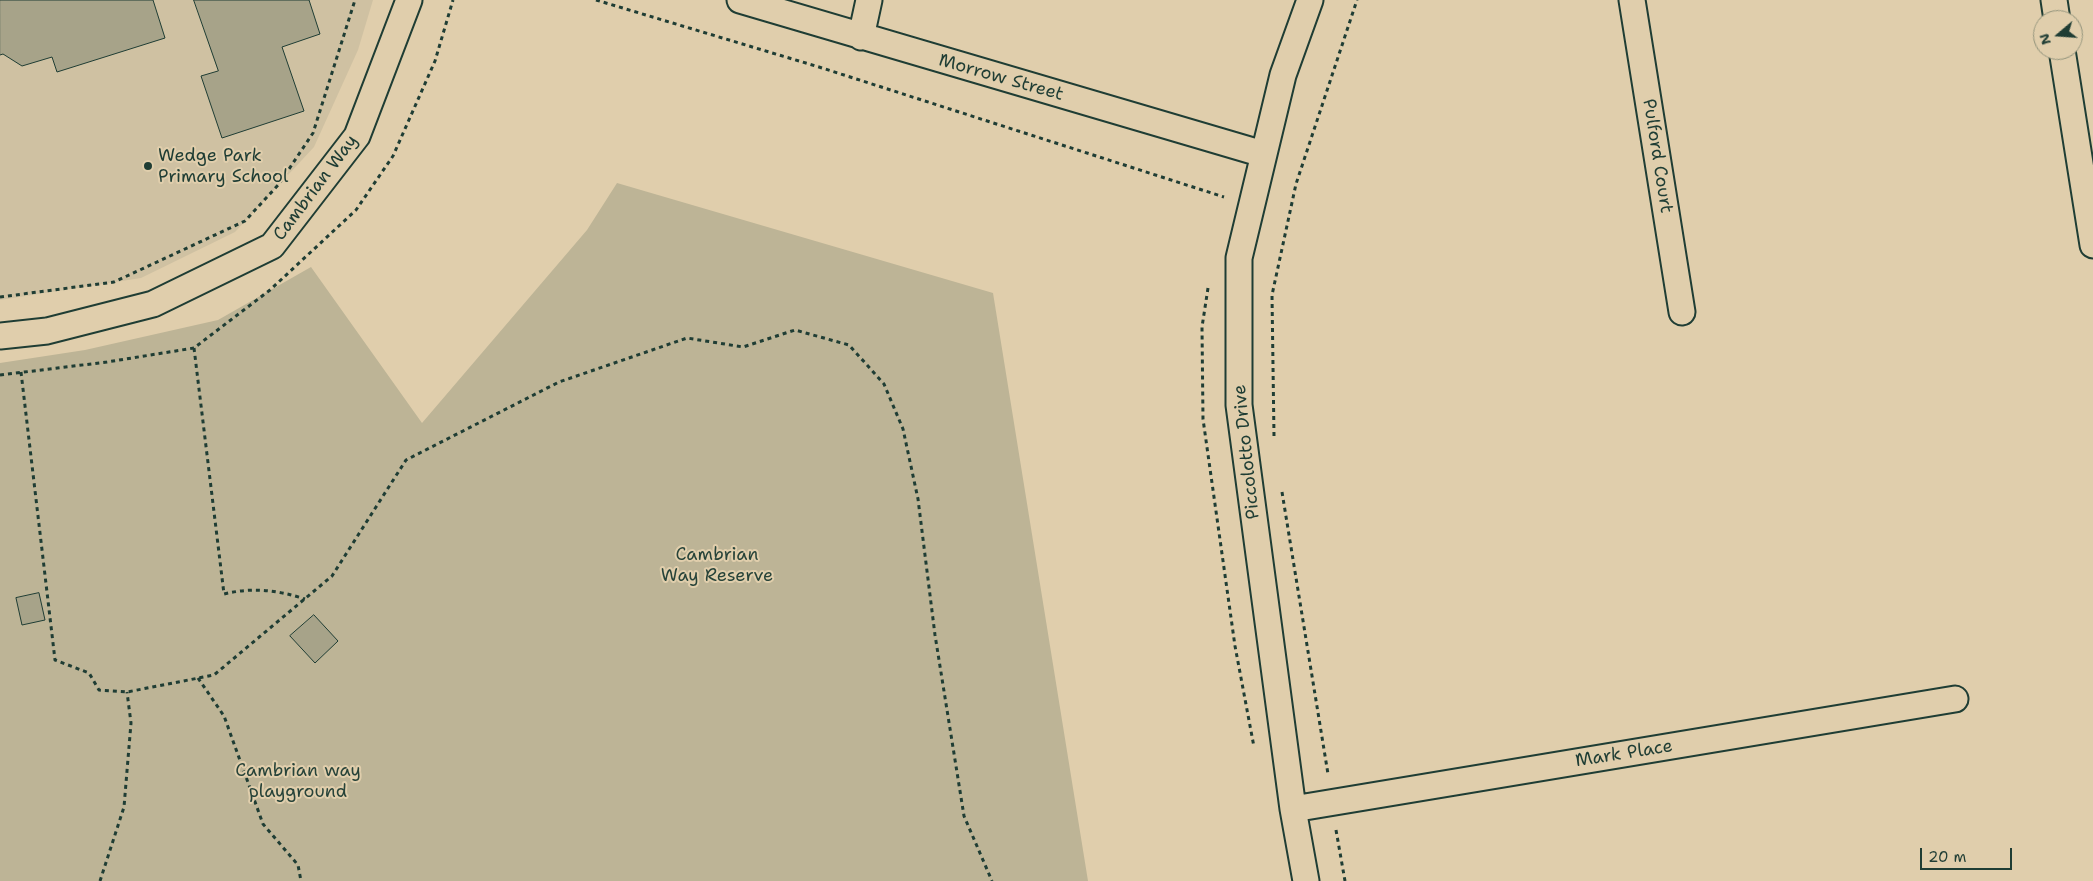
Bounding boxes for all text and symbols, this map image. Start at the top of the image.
north arrow [2033,10,2083,60]
text: N [2034,31,2055,47]
street label: Morrow Street [936,50,1066,106]
street label: Pulford Court [1637,97,1677,215]
street label: Cambrian Way [269,131,363,245]
place label: Wedge Park Primary School [158,145,288,188]
marker: Wedge Park Primary School [142,160,154,172]
street label: Piccolotto Drive [1229,384,1265,520]
park label: Cambrian Way Reserve [661,544,773,586]
street label: Mark Place [1574,736,1674,772]
park label: Cambrian way playground [235,760,361,802]
scale bar [1923,838,2016,870]
text: 20 m [1928,847,1967,867]

